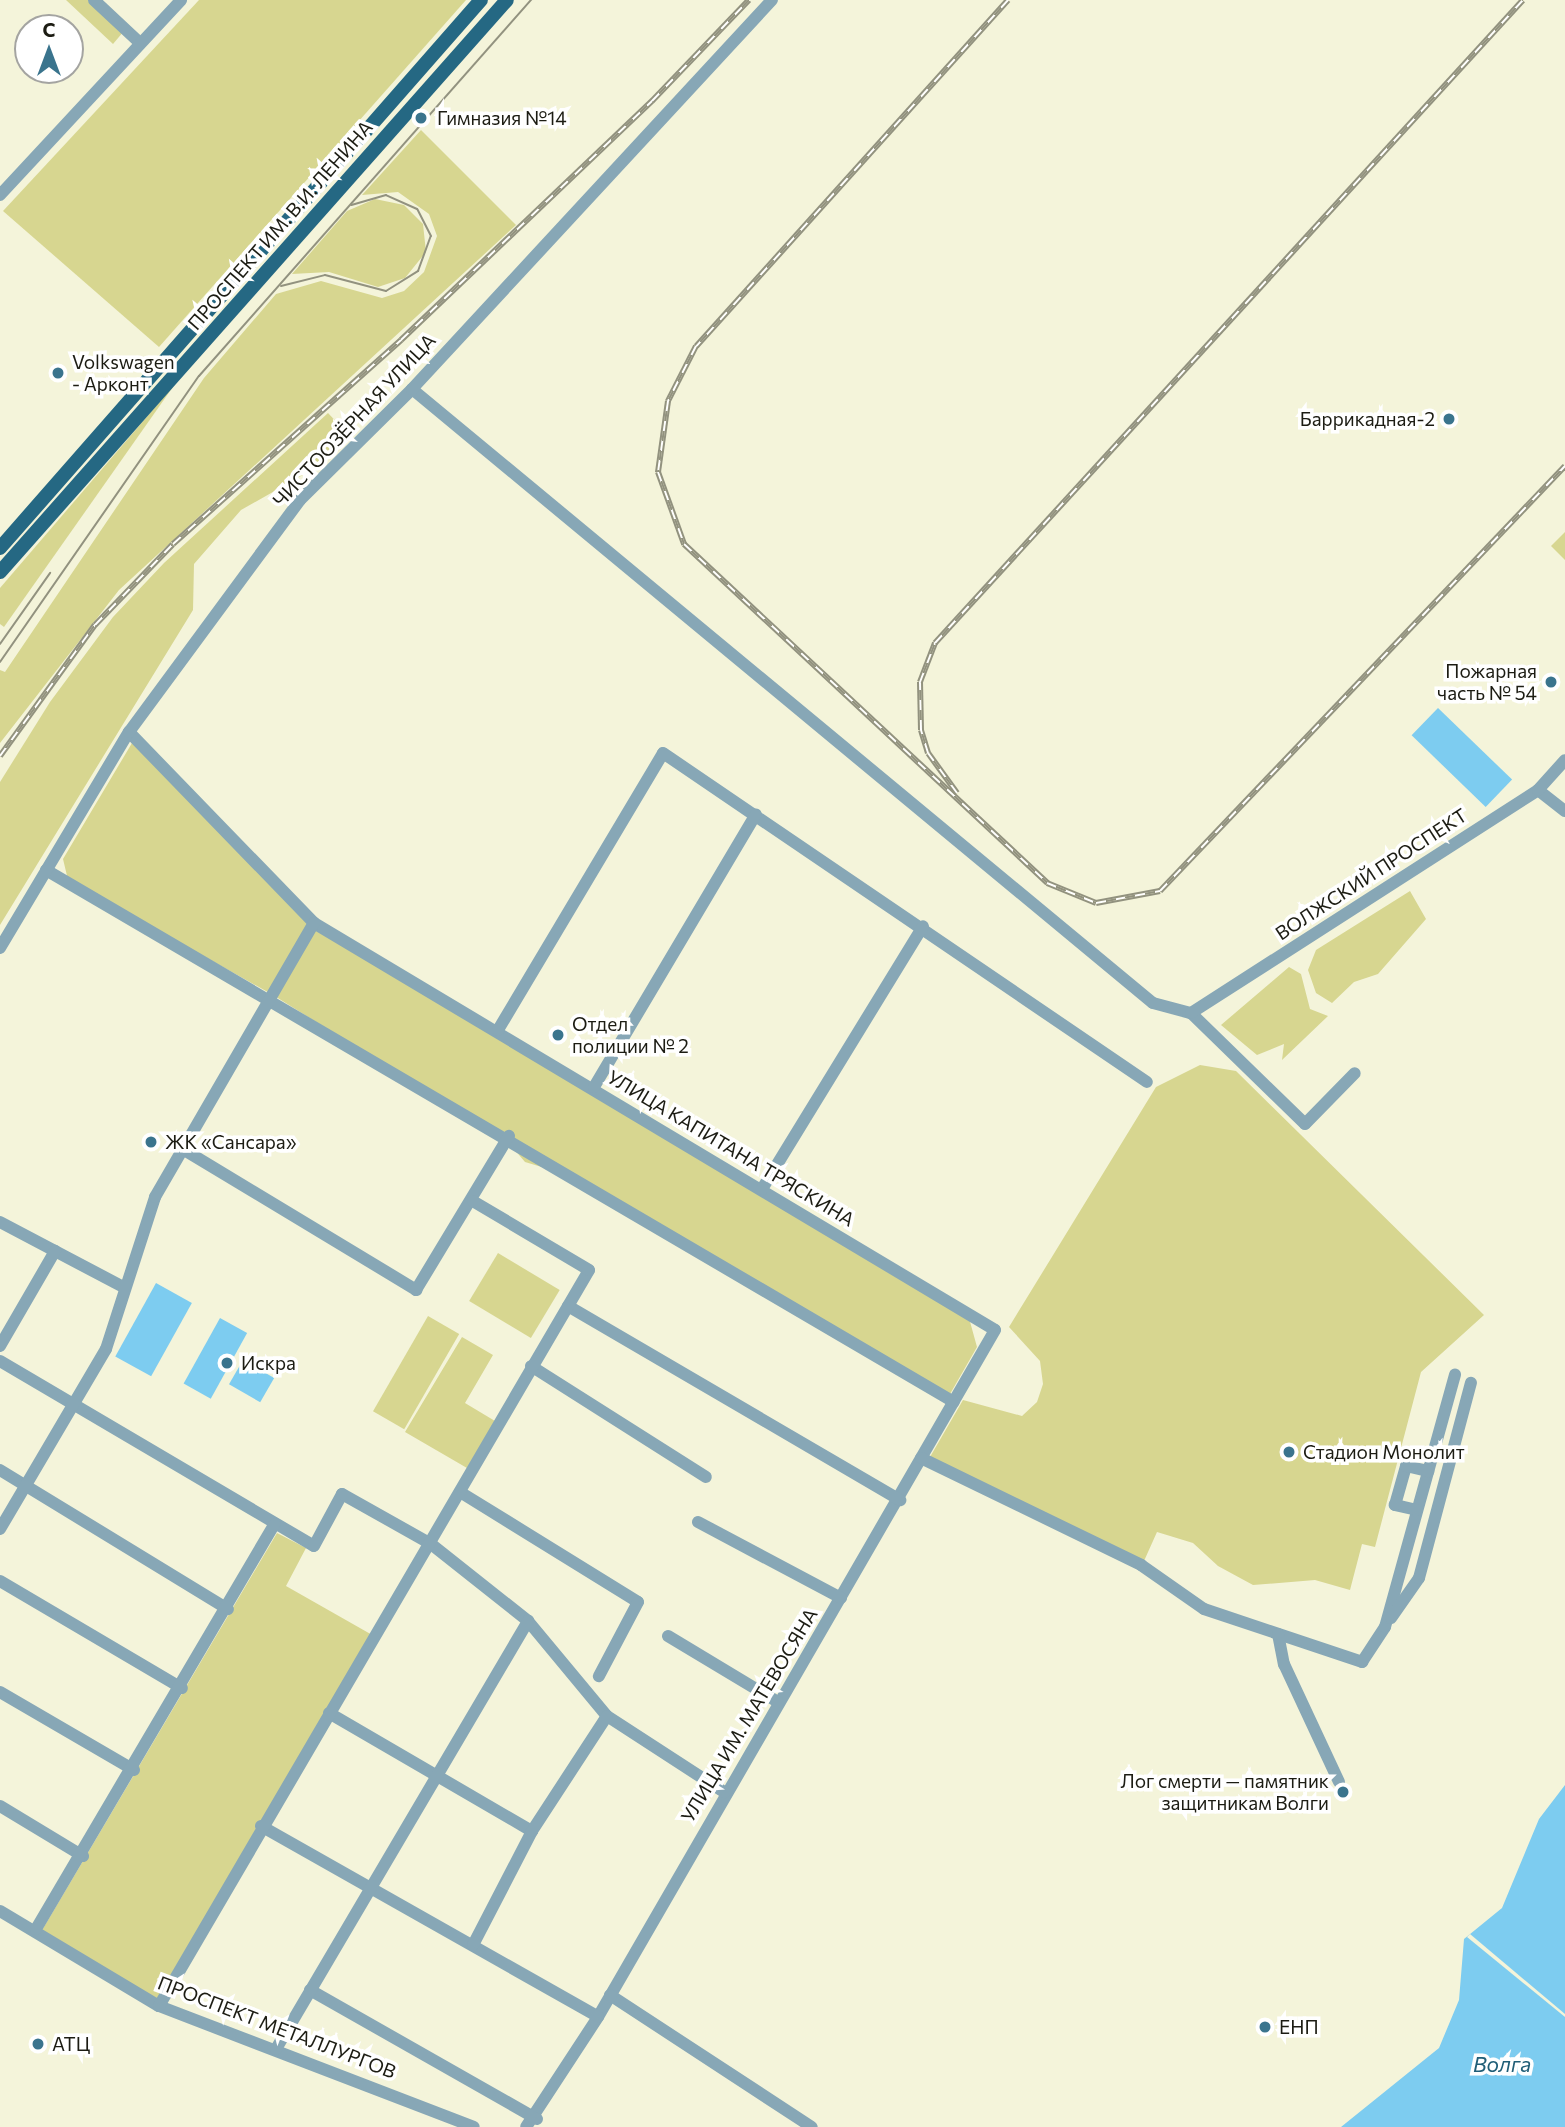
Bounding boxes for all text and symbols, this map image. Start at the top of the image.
north arrow [14,14,84,84]
text: С [43,18,56,41]
place label: Гимназия №14 [437,107,567,129]
marker: Гимназия №14 [411,108,431,128]
street label: ПРОСПЕКТ ИМ. В.И. ЛЕНИНА [183,116,377,334]
street label: ЧИСТООЗЁРНАЯ УЛИЦА [268,329,440,511]
place label: Volkswagen - Арконт [72,351,175,395]
marker: Volkswagen - Арконт [50,365,66,381]
place label: Баррикадная-2 [1300,408,1435,430]
marker: Баррикадная-2 [1441,411,1457,427]
place label: Пожарная часть № 54 [1437,660,1537,704]
marker: Пожарная часть № 54 [1543,674,1559,690]
street label: ВОЛЖСКИЙ ПРОСПЕКТ [1271,803,1471,945]
place label: Отдел полиции № 2 [572,1013,689,1057]
marker: Отдел полиции № 2 [550,1027,566,1043]
street label: УЛИЦА КАПИТАНА ТРЯСКИНА [603,1065,859,1231]
place label: ЖК «Сансара» [165,1131,296,1153]
marker: ЖК «Сансара» [143,1134,159,1150]
place label: Искра [241,1352,296,1374]
marker: Искра [219,1355,235,1371]
place label: Стадион Монолит [1303,1441,1465,1463]
marker: Стадион Монолит [1281,1444,1297,1460]
street label: УЛИЦА ИМ. МАТЕВОСЯНА [676,1604,822,1826]
place label: Лог смерти — памятник защитникам Волги [1120,1770,1329,1814]
marker: Лог смерти — памятник защитникам Волги [1335,1784,1351,1800]
street label: ПРОСПЕКТ МЕТАЛЛУРГОВ [155,1971,399,2083]
place label: ЕНП [1279,2016,1319,2038]
marker: ЕНП [1257,2019,1273,2035]
place label: АТЦ [52,2033,90,2055]
marker: АТЦ [30,2036,46,2052]
water label: Волга [1473,2051,1531,2077]

